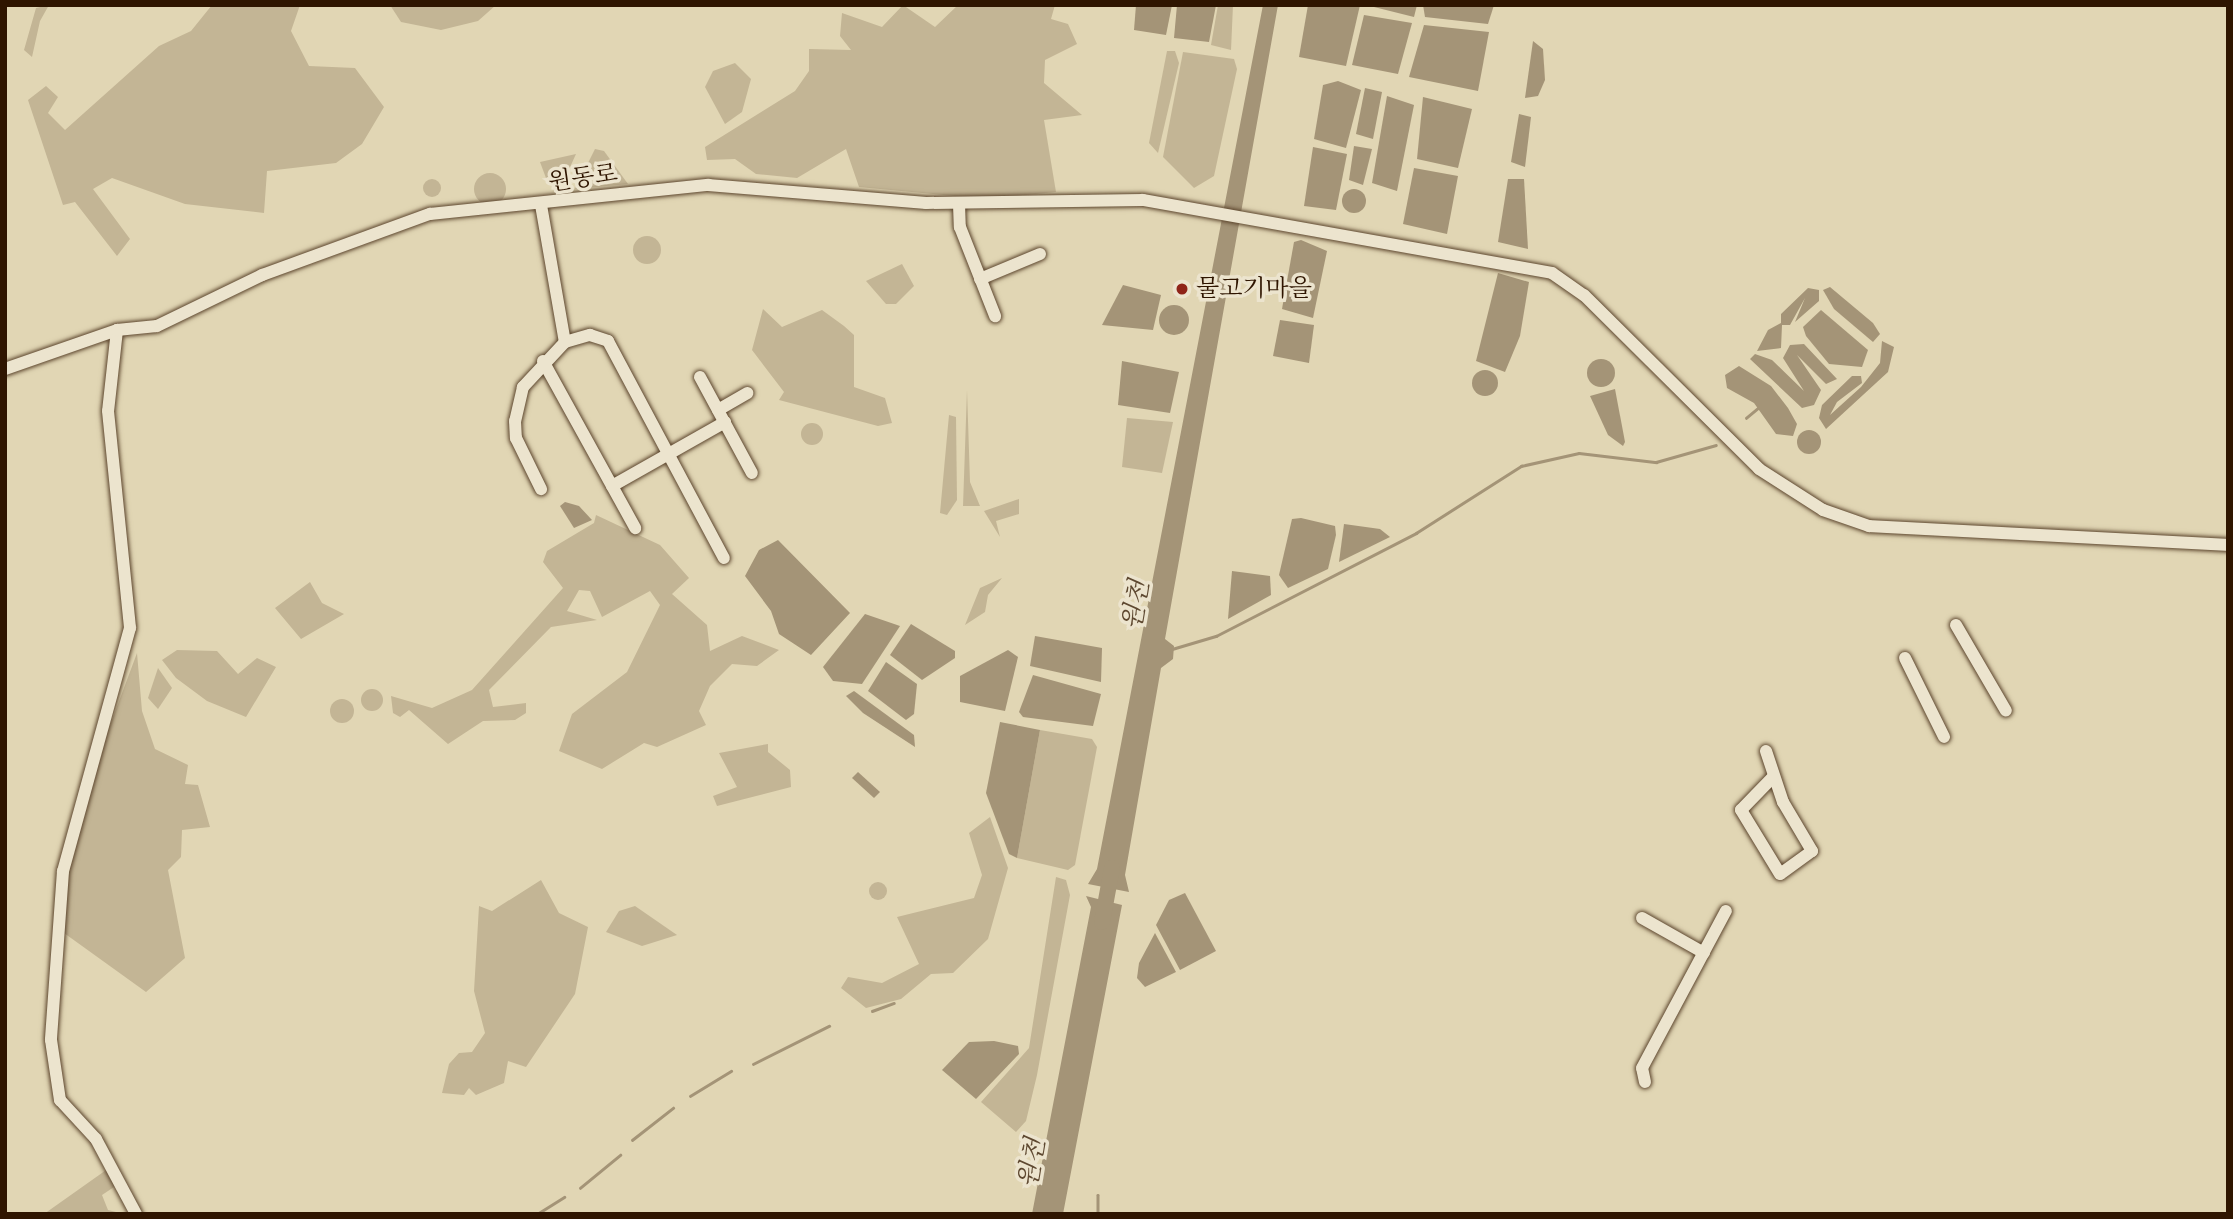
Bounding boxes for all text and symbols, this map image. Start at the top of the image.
street label: 원동로 [547,159,619,197]
place label: 물고기마을 [1196,275,1312,303]
marker: 물고기마을 [1174,281,1190,297]
water label: 원천 [1116,578,1156,632]
water label: 원천 [1012,1136,1052,1190]

